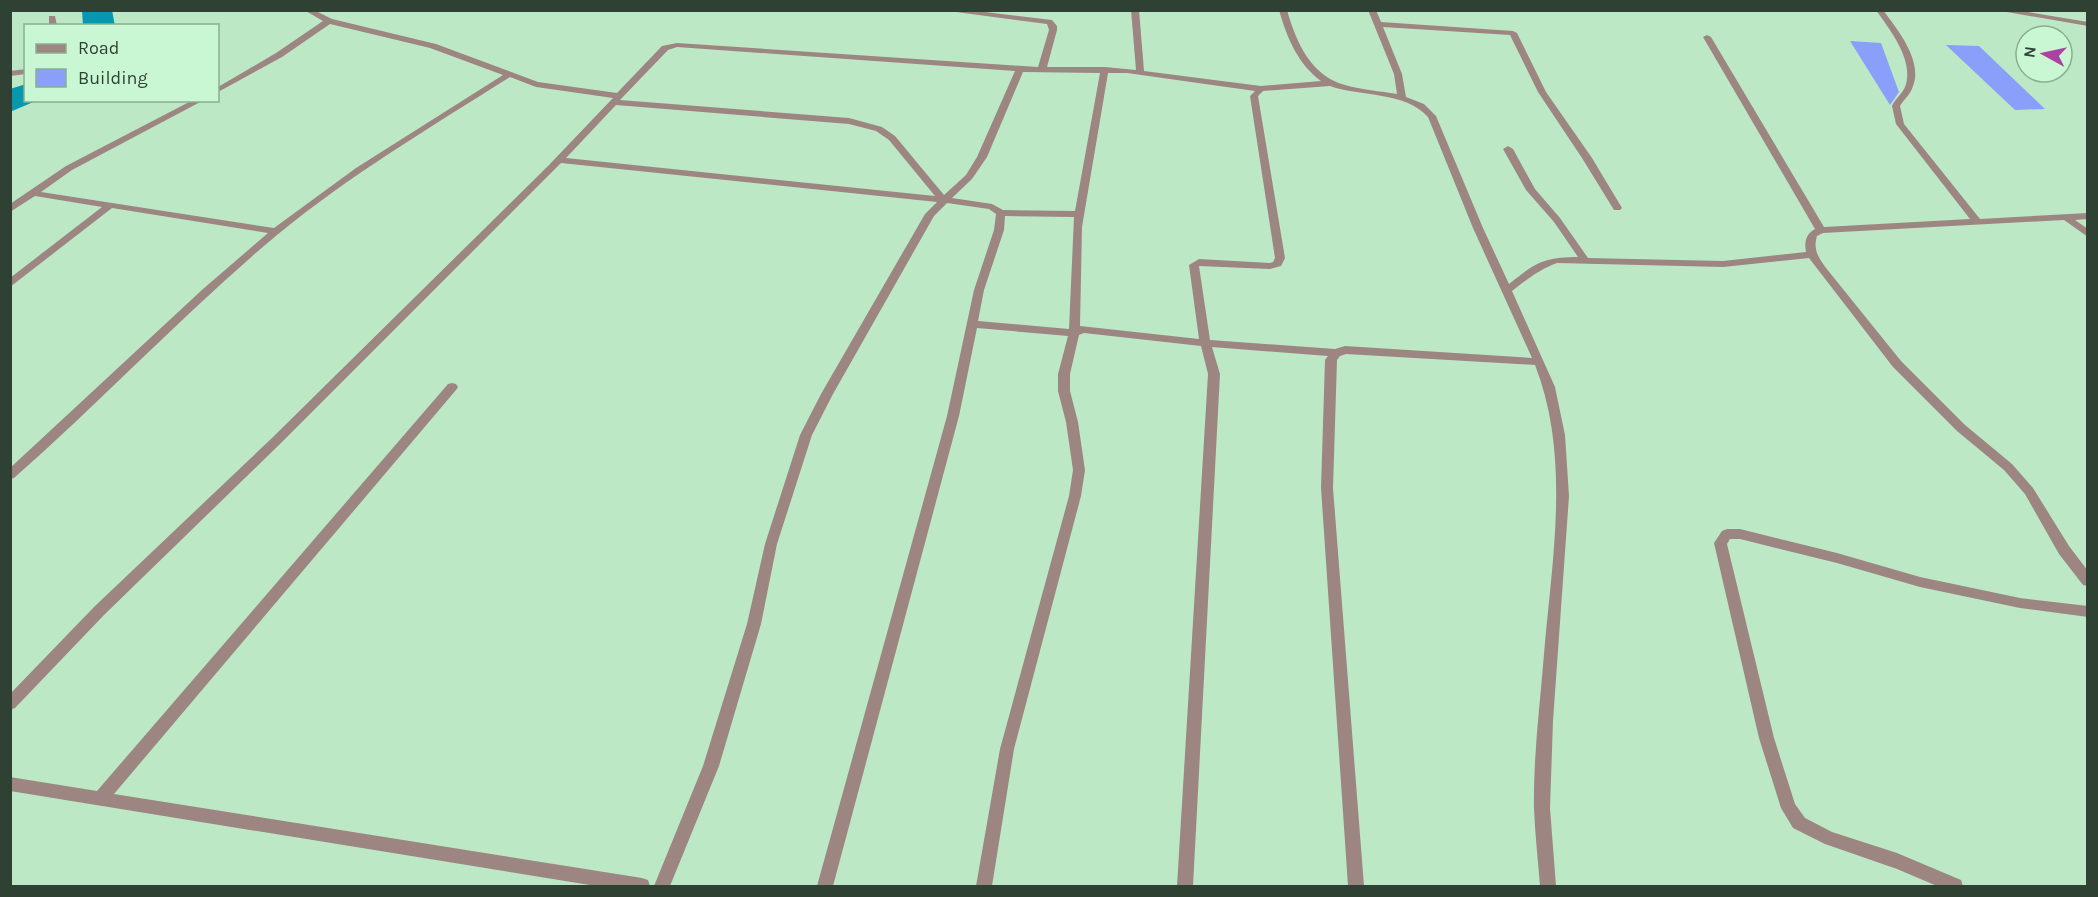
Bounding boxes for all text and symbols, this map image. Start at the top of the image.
legend [24,24,219,102]
north arrow [2014,24,2074,84]
text: Road [78,37,119,59]
text: N [2019,45,2040,59]
text: Building [78,67,148,89]

